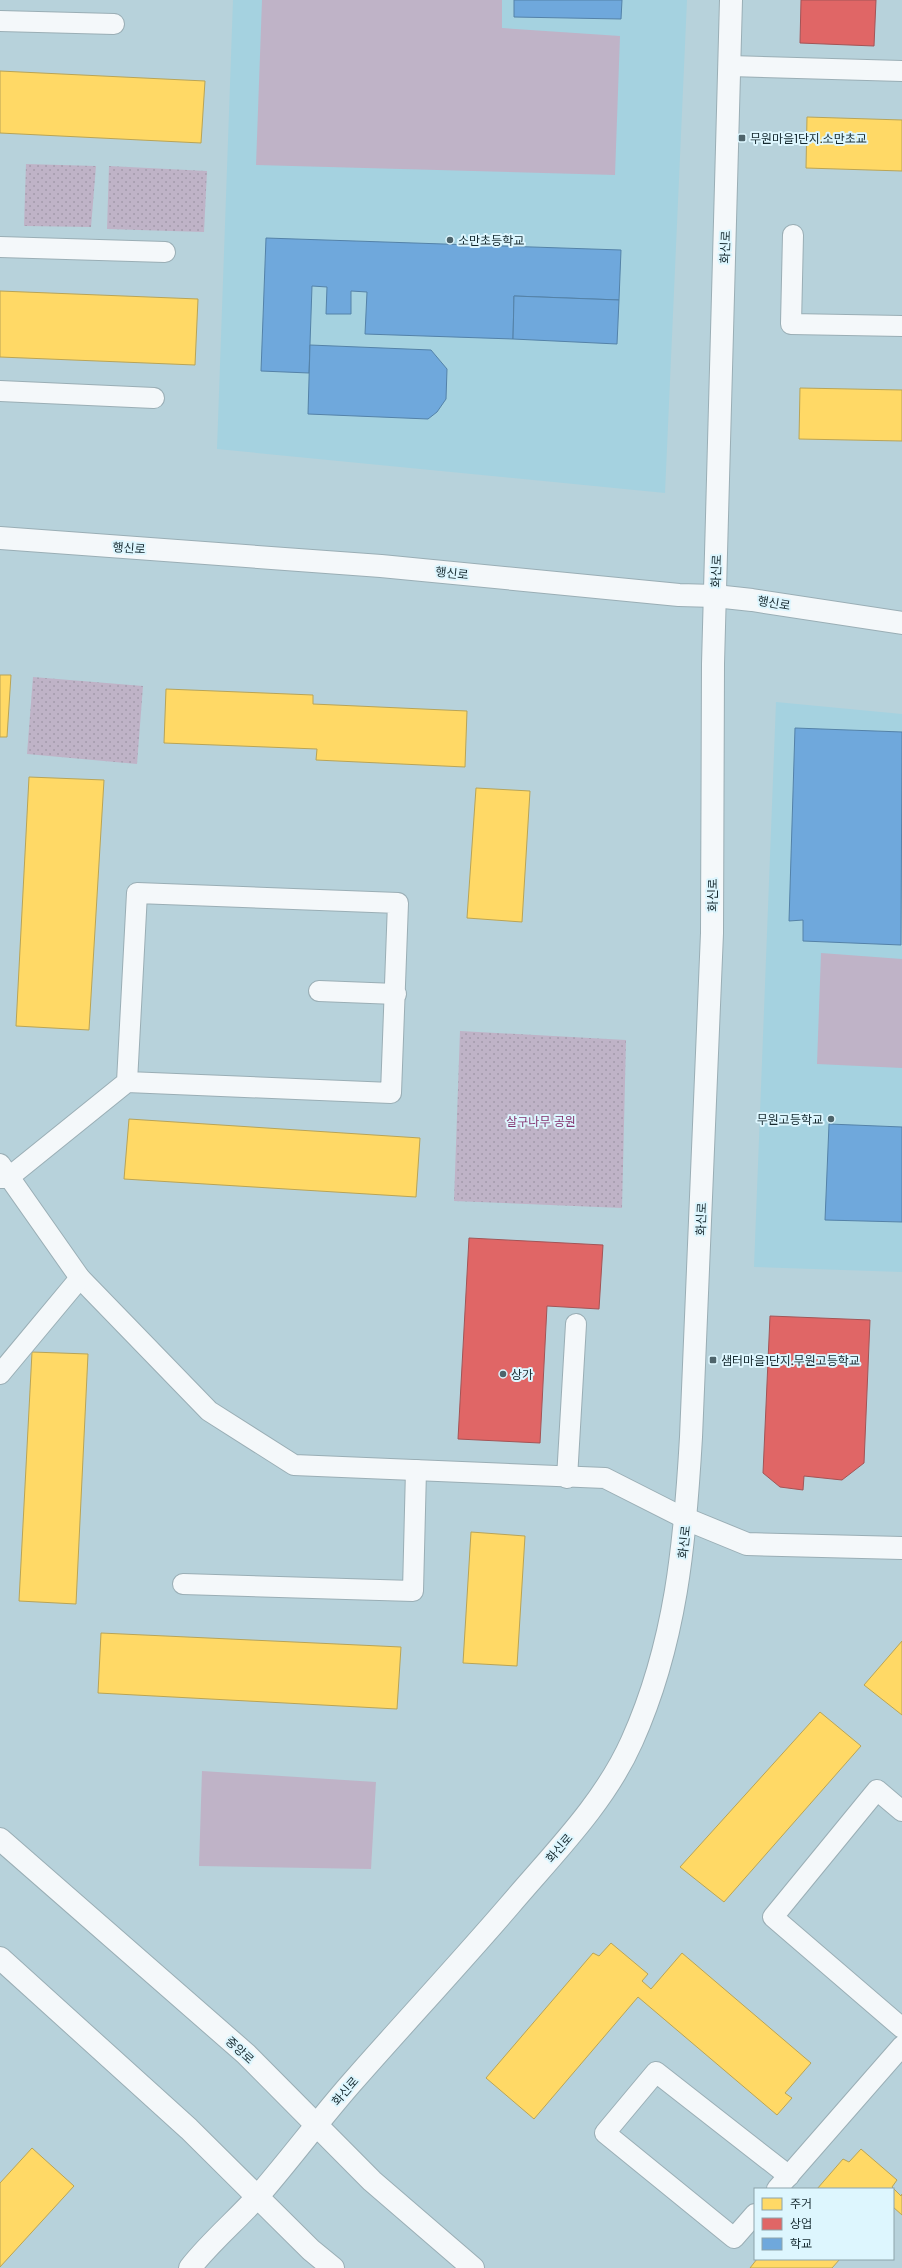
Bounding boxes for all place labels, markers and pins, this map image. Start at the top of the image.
place label: 무원마을1단지.소만초교 [750,130,867,147]
marker: 무원마을1단지.소만초교 [737,133,747,143]
place label: 소만초등학교 [458,232,524,249]
marker: 소만초등학교 [445,235,455,245]
place label: 무원고등학교 [757,1111,823,1128]
marker: 무원고등학교 [826,1114,836,1124]
place label: 샘터마을1단지.무원고등학교 [721,1352,860,1369]
marker: 샘터마을1단지.무원고등학교 [708,1355,718,1365]
place label: 상가 [511,1366,533,1383]
marker: 상가 [498,1369,508,1379]

